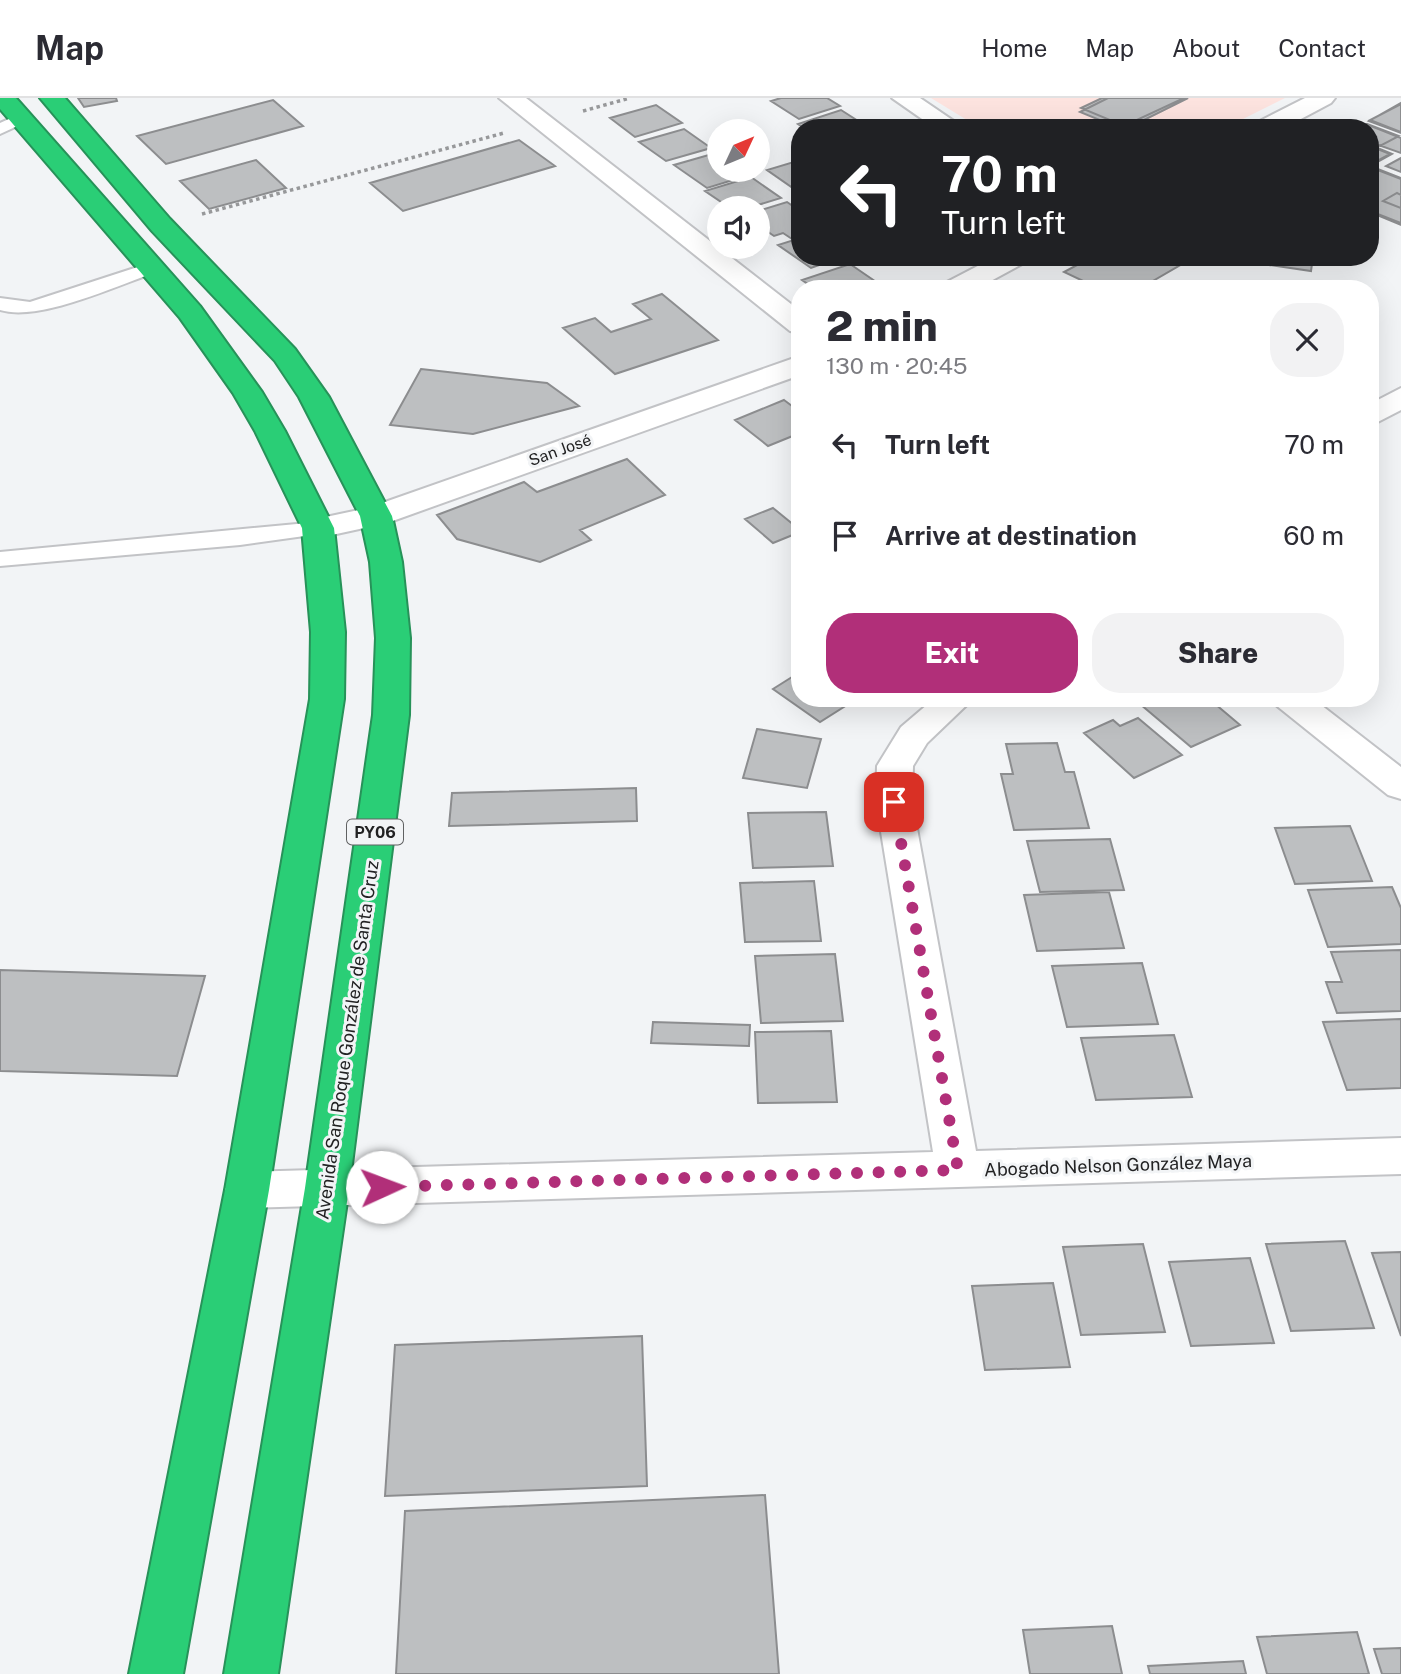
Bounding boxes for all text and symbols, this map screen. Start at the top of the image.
text: Map [35,29,104,67]
text: Home [981,34,1047,62]
text: Map [1085,34,1134,62]
text: About [1172,34,1240,62]
text: Contact [1278,34,1366,62]
north arrow [707,119,770,182]
map controls [707,119,770,259]
text: 70 m [941,145,1058,203]
icon: left [826,147,917,238]
button: sound [707,196,770,259]
text: Turn left [941,204,1066,241]
text: 2 min [826,301,938,350]
button: close [1270,303,1344,377]
text: 130 m · 20:45 [826,352,967,379]
icon: left [826,426,864,464]
text: Turn left [885,429,990,460]
text: 70 m [1284,429,1344,460]
street label: San José [526,430,594,470]
icon: arrive [826,517,864,555]
text: Arrive at destination [885,520,1137,551]
text: 60 m [1283,520,1344,551]
button: Exit [826,613,1078,693]
button: Share [1092,613,1344,693]
pin [864,772,924,832]
icon: arrive [875,783,913,821]
road number: PY06 [347,820,403,845]
street label: Avenida San Roque González de Santa Cruz [311,859,383,1221]
position arrow [345,1150,419,1224]
street label: Abogado Nelson González Maya [984,1150,1252,1180]

